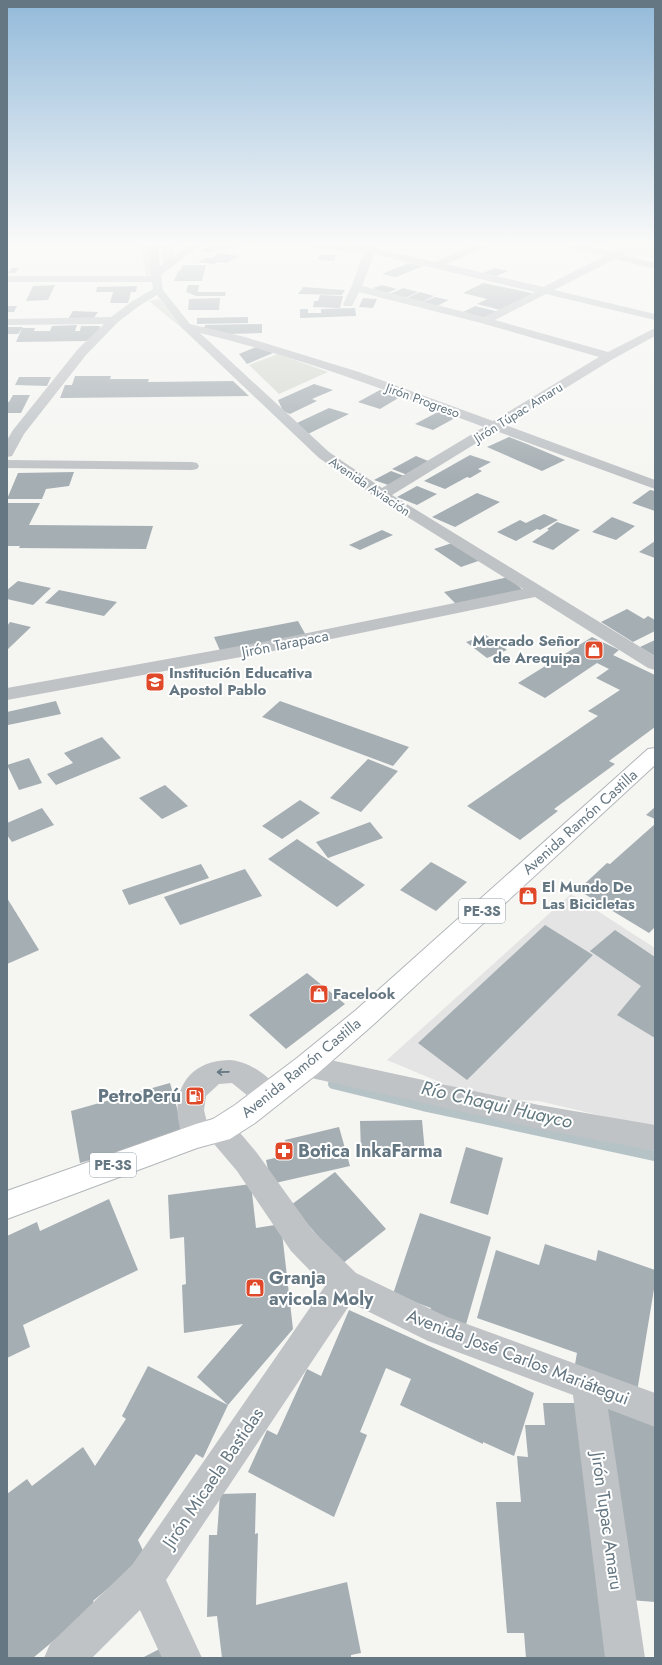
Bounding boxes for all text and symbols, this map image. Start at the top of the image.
street label: Jirón Túpac Amaru [468,377,566,448]
street label: Jirón Progreso [381,378,463,423]
street label: Avenida Aviación [325,452,414,521]
street label: Jirón Tarapaca [238,625,330,664]
place label: Mercado Señor de Arequipa [472,630,581,669]
shop icon: Mercado Señor de Arequipa [583,639,605,661]
place label: Institución Educativa Apostol Pablo [168,662,312,701]
school or university icon: Institución Educativa Apostol Pablo [144,671,166,693]
street label: Avenida Ramón Castilla [518,764,642,880]
place label: El Mundo De Las Bicicletas [542,876,635,915]
shop icon: El Mundo De Las Bicicletas [517,885,539,907]
road number: PE-3S [459,899,505,923]
shop icon: Facelook [308,983,330,1005]
place label: Facelook [333,983,396,1005]
street label: Avenida Ramón Castilla [236,1013,366,1123]
one-way arrow [217,1068,230,1076]
water label: Río Chaqui Huayco [419,1074,575,1135]
place label: PetroPerú [98,1083,181,1109]
fuel station icon: PetroPerú [184,1085,206,1107]
place label: Botica InkaFarma [298,1138,442,1164]
pharmacy icon: Botica InkaFarma [273,1140,295,1162]
road number: PE-3S [90,1153,136,1177]
place label: Granja avicola Moly [269,1265,374,1312]
shop icon: Granja avicola Moly [244,1277,266,1299]
street label: Avenida José Carlos Mariátegui [403,1302,633,1412]
street label: Jirón Micaela Bastidas [155,1402,270,1555]
street label: Jirón Tupac Amaru [584,1448,630,1592]

